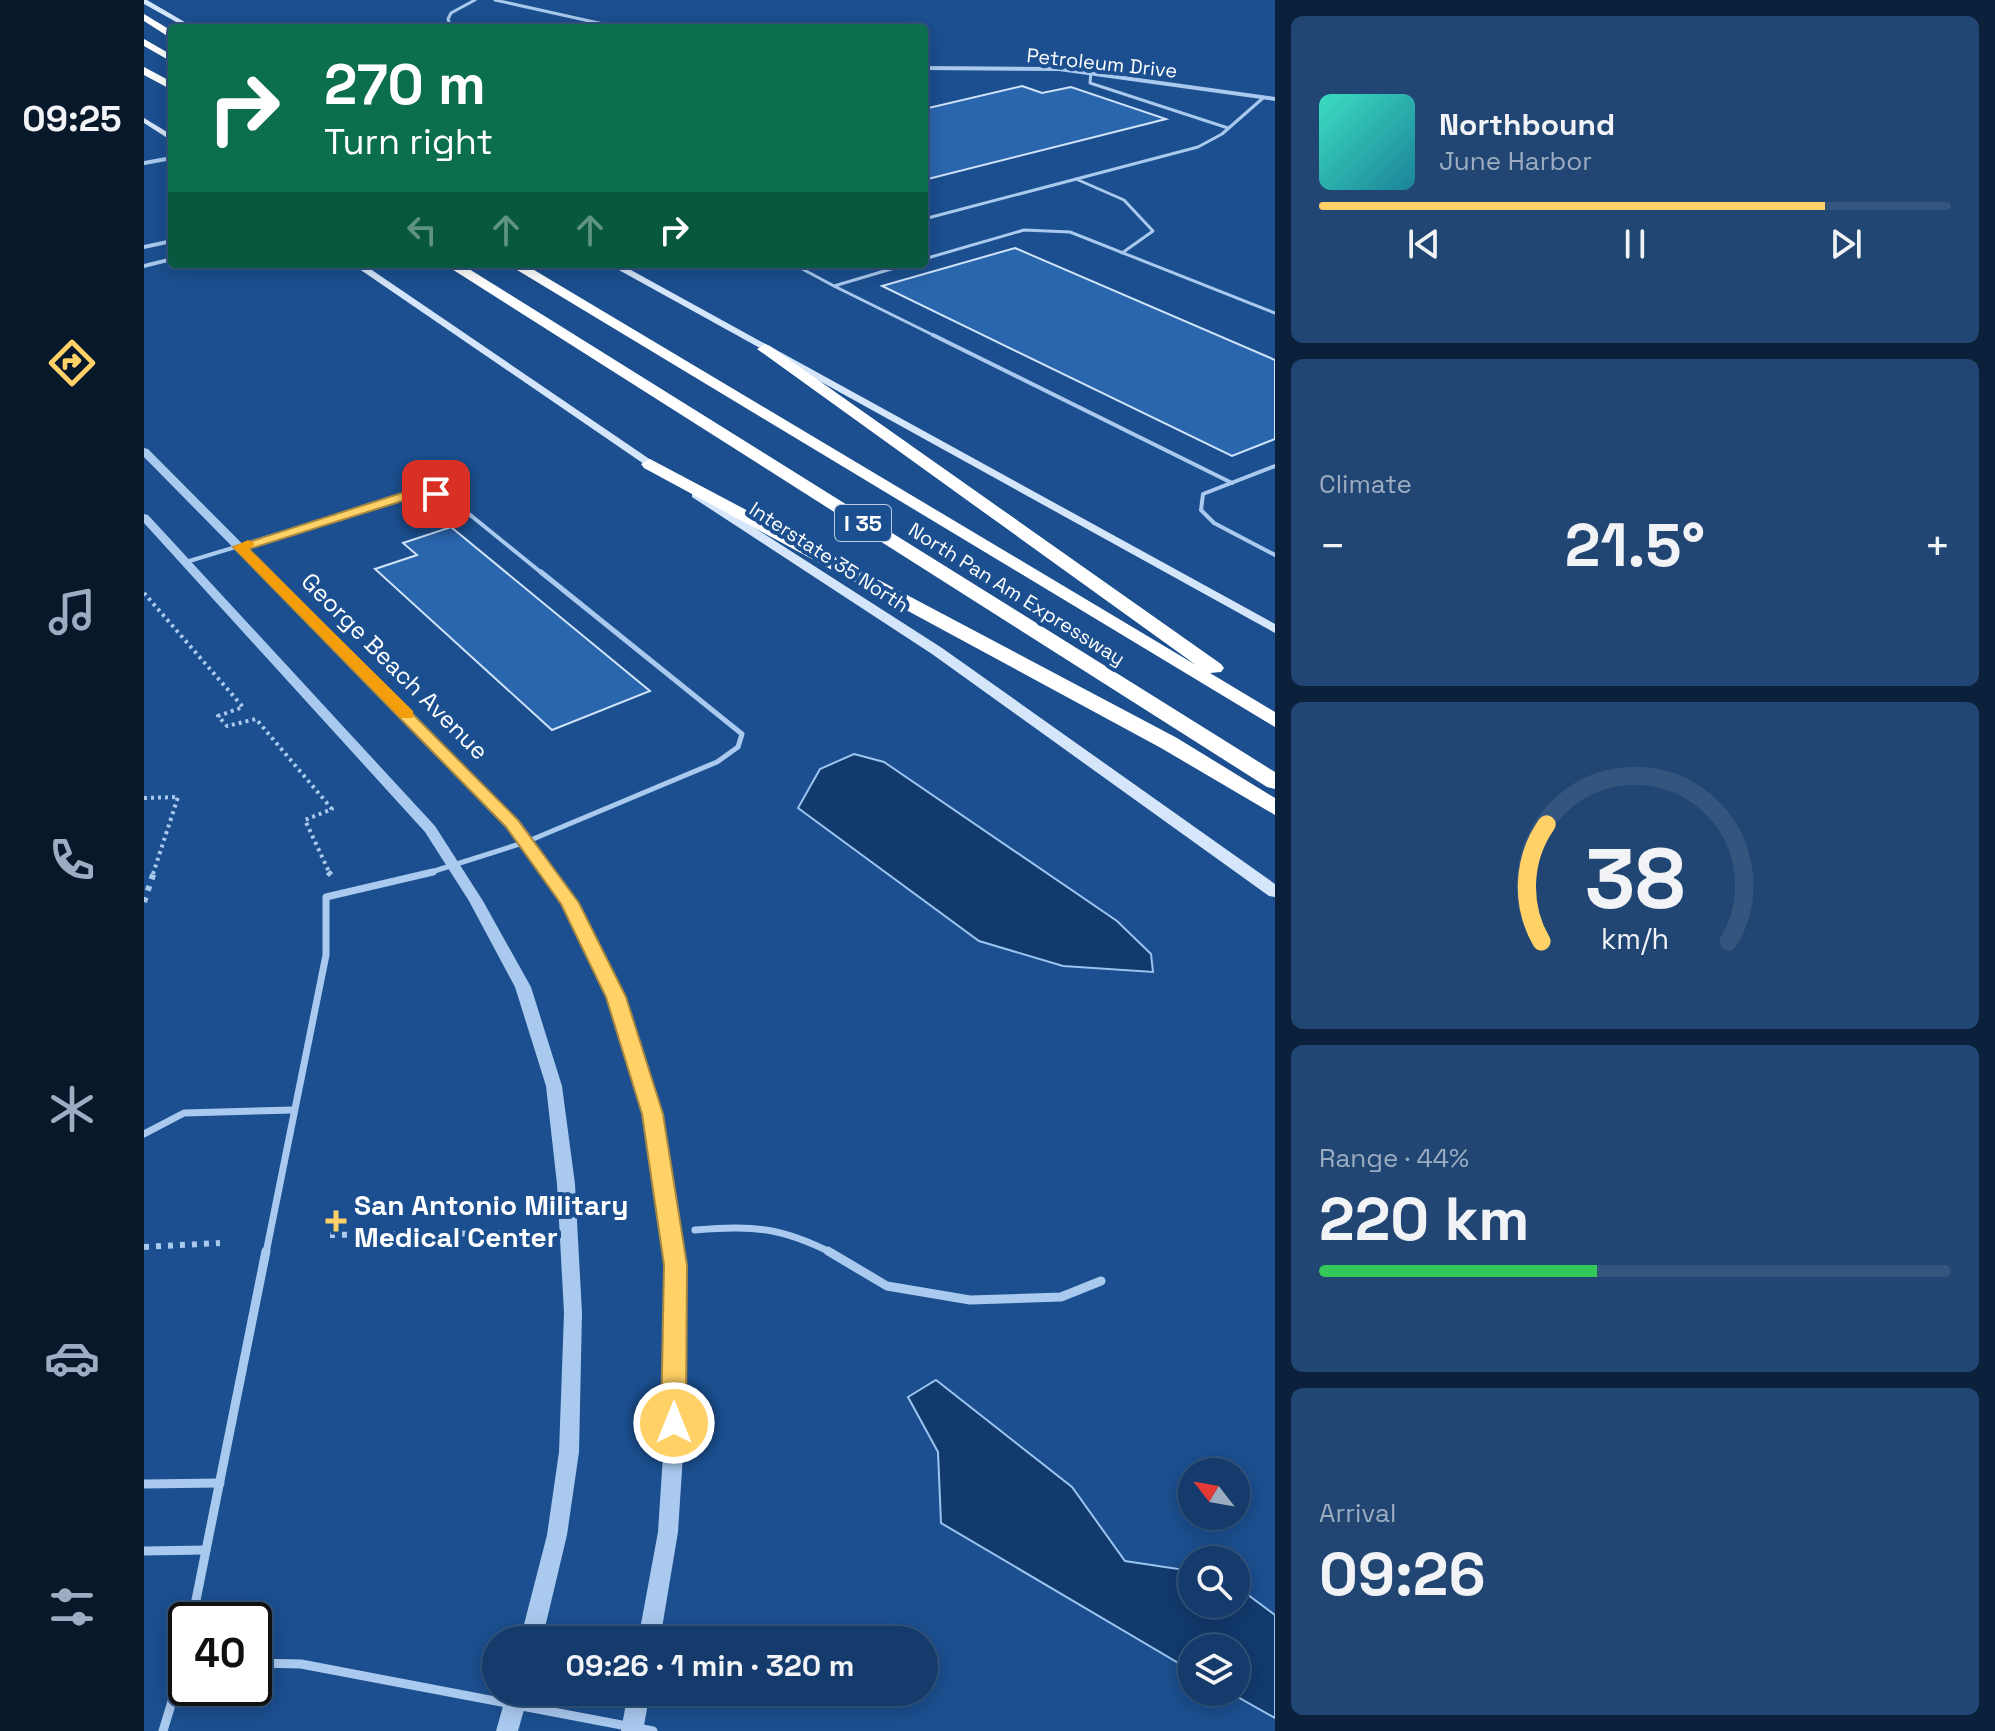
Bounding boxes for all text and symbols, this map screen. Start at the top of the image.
street label: Petroleum Drive [1025,42,1179,84]
text: 270 m [324,49,486,120]
icon: right [192,56,296,160]
text: 09:25 [22,96,122,142]
text: Northbound [1439,105,1615,144]
text: Turn right [324,119,493,165]
text: June Harbor [1439,144,1592,178]
icon: left [400,208,444,252]
icon: ahead [484,208,528,252]
icon: ahead [568,208,612,252]
icon: right [652,208,696,252]
icon: previous [1402,222,1446,266]
icon: pause [1613,222,1657,266]
icon: next [1824,222,1868,266]
icon: directions [44,335,100,391]
pin [402,460,470,528]
text: Climate [1319,467,1412,501]
icon: arrive [414,472,458,516]
street label: Interstate 35 North [744,496,914,618]
road number: I 35 [835,505,891,541]
text: 21.5° [1565,507,1705,584]
street label: North Pan Am Expressway [904,517,1130,671]
text: − [1319,518,1346,574]
text: + [1924,518,1951,574]
street label: George Beach Avenue [295,566,495,766]
icon: music [44,584,100,640]
text: 38 [1585,825,1685,931]
icon: phone [44,832,100,888]
text: km/h [1601,921,1669,957]
icon: climate [44,1081,100,1137]
text: Range · 44% [1319,1141,1469,1175]
text: 220 km [1319,1181,1529,1258]
place label: San Antonio Military Medical Center [354,1187,628,1255]
marker: San Antonio Military Medical Center [325,1210,347,1232]
icon: car [44,1330,100,1386]
position arrow [632,1381,716,1465]
north arrow [1178,1458,1250,1530]
map controls [1178,1458,1250,1706]
text: Arrival [1319,1496,1396,1530]
text: 09:26 [1319,1536,1486,1613]
button: search [1178,1546,1250,1618]
icon: filters [44,1579,100,1635]
speed limit sign: 40 [168,1602,272,1706]
button: layers [1178,1634,1250,1706]
text: 09:26 · 1 min · 320 m [566,1646,854,1685]

